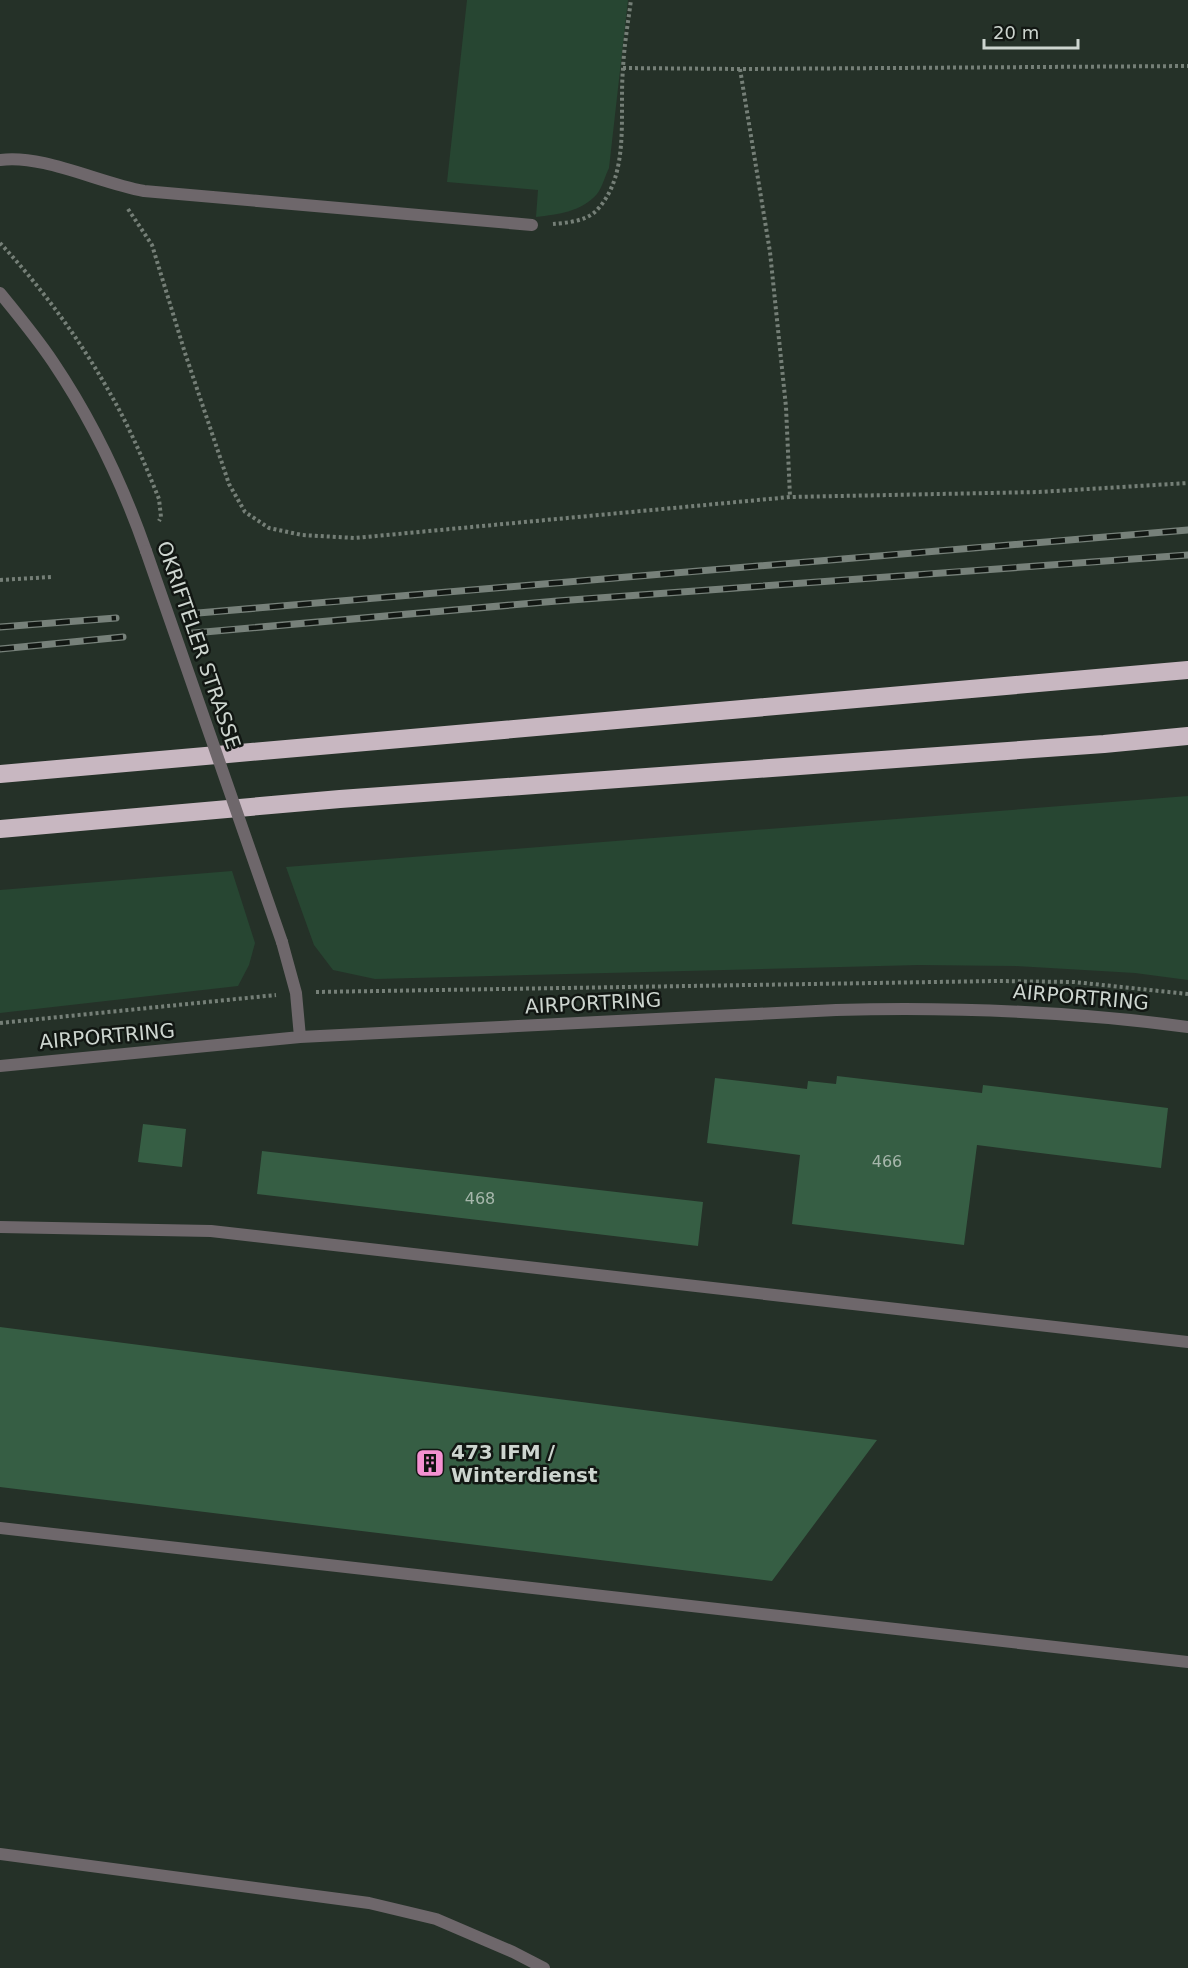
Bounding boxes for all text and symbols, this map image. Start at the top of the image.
scale bar [984,12,1078,50]
text: 20 m [993,22,1039,43]
street label: OKRIFTELER STRASSE [152,538,246,752]
street label: AIRPORTRING [1012,979,1150,1015]
street label: AIRPORTRING [524,987,662,1019]
street label: AIRPORTRING [38,1018,176,1054]
house number: 466 [872,1152,902,1171]
house number: 468 [465,1189,495,1208]
place label: 473 IFM / Winterdienst [451,1440,598,1487]
building icon: 473 IFM / Winterdienst [414,1447,446,1479]

